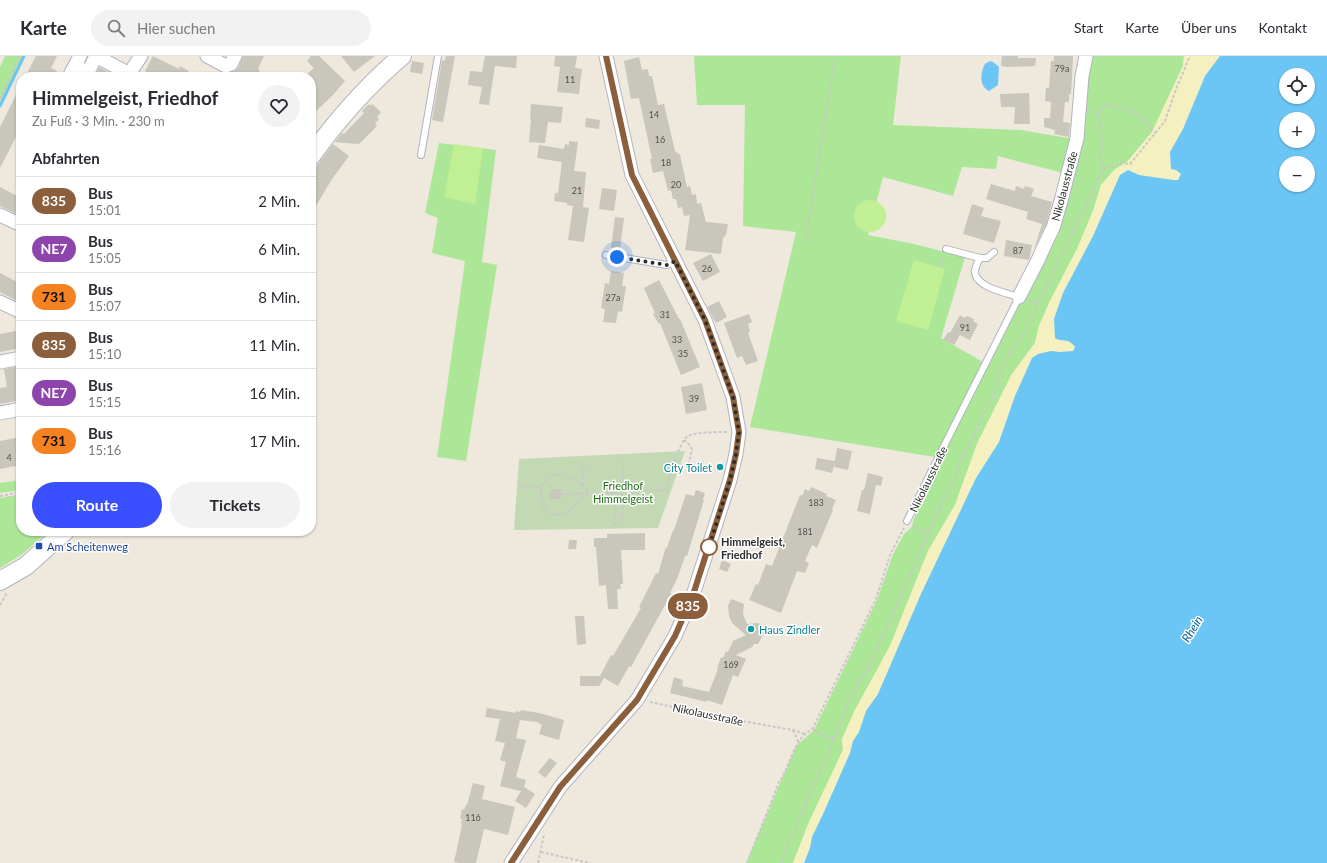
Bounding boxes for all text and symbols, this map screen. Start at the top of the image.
search box [91,10,371,46]
text: Karte [20,16,67,39]
icon: search [105,17,127,39]
text: Hier suchen [137,19,215,37]
text: Start [1074,19,1103,36]
text: Karte [1125,19,1159,36]
text: Über uns [1181,19,1236,36]
text: Kontakt [1258,19,1307,36]
house number: 79a [1055,63,1069,74]
map controls [1279,68,1315,192]
button: locate [1279,68,1315,104]
house number: 11 [565,74,575,85]
button: heart [258,85,300,127]
text: Himmelgeist, Friedhof [32,86,218,109]
house number: 14 [649,109,659,120]
button: + [1279,112,1315,148]
text: Zu Fuß · 3 Min. · 230 m [32,113,165,129]
house number: 16 [655,134,665,145]
text: Abfahrten [32,149,100,167]
street label: Nikolausstraße [1048,150,1080,222]
button: − [1279,156,1315,192]
house number: 18 [661,157,671,168]
house number: 20 [671,179,681,190]
text: Bus [88,184,113,202]
house number: 21 [572,185,582,196]
text: 835 [42,192,66,209]
text: 2 Min. [258,192,300,210]
text: 15:01 [88,202,121,218]
text: Bus [88,232,113,250]
text: NE7 [41,240,67,257]
text: 6 Min. [258,240,300,258]
house number: 87 [1013,245,1023,256]
your location [607,247,627,267]
text: 15:05 [88,250,121,266]
house number: 26 [702,263,712,274]
text: Bus [88,280,113,298]
text: 731 [42,288,66,305]
text: 8 Min. [258,288,300,306]
house number: 27a [606,292,620,303]
text: 15:07 [88,298,121,314]
house number: 31 [660,309,670,320]
house number: 91 [960,322,970,333]
text: Bus [88,328,113,346]
house number: 33 [672,334,682,345]
text: 835 [42,336,66,353]
text: 11 Min. [249,336,300,354]
text: 15:10 [88,346,121,362]
house number: 35 [678,348,688,359]
text: Bus [88,376,113,394]
text: NE7 [41,384,67,401]
text: 16 Min. [249,384,300,402]
house number: 39 [689,393,699,404]
text: 15:15 [88,394,121,410]
text: Bus [88,424,113,442]
text: 731 [42,432,66,449]
text: 17 Min. [249,432,300,450]
text: 15:16 [88,442,121,458]
street label: Nikolausstraße [906,444,950,514]
house number: 4 [6,452,12,463]
place label: City Toilet [664,461,712,474]
marker: City Toilet [715,462,725,472]
park label: Friedhof Himmelgeist [593,479,653,505]
button: Route [32,482,162,528]
button: Tickets [170,482,300,528]
house number: 183 [808,497,824,508]
house number: 181 [797,526,813,537]
place label: Himmelgeist, Friedhof [721,535,786,561]
marker: Himmelgeist, Friedhof [700,538,718,556]
place label: Am Scheitenweg [47,540,128,553]
marker: Am Scheitenweg [34,541,44,551]
line badge: 835 [665,593,711,619]
text: 835 [676,597,700,614]
water label: Rhein [1178,613,1206,645]
place label: Haus Zindler [759,623,820,636]
marker: Haus Zindler [746,624,756,634]
house number: 169 [723,659,739,670]
street label: Nikolausstraße [672,700,745,728]
house number: 116 [465,812,481,823]

